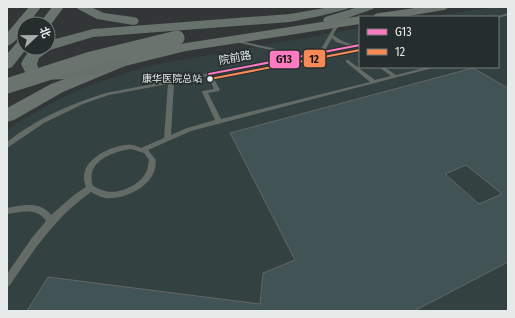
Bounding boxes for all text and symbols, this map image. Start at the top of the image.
north arrow [16,16,56,56]
legend [359,16,499,68]
text: 北 [37,25,53,40]
text: G13 [395,25,412,39]
text: 12 [395,45,405,59]
street label: 院前路 [218,48,252,68]
line badge: 12 [303,49,326,68]
line badge: G13 [269,50,300,69]
text: G13 [276,53,292,66]
text: 12 [309,53,319,66]
place label: 康华医院总站 [142,73,202,85]
marker: 康华医院总站 [205,74,215,84]

